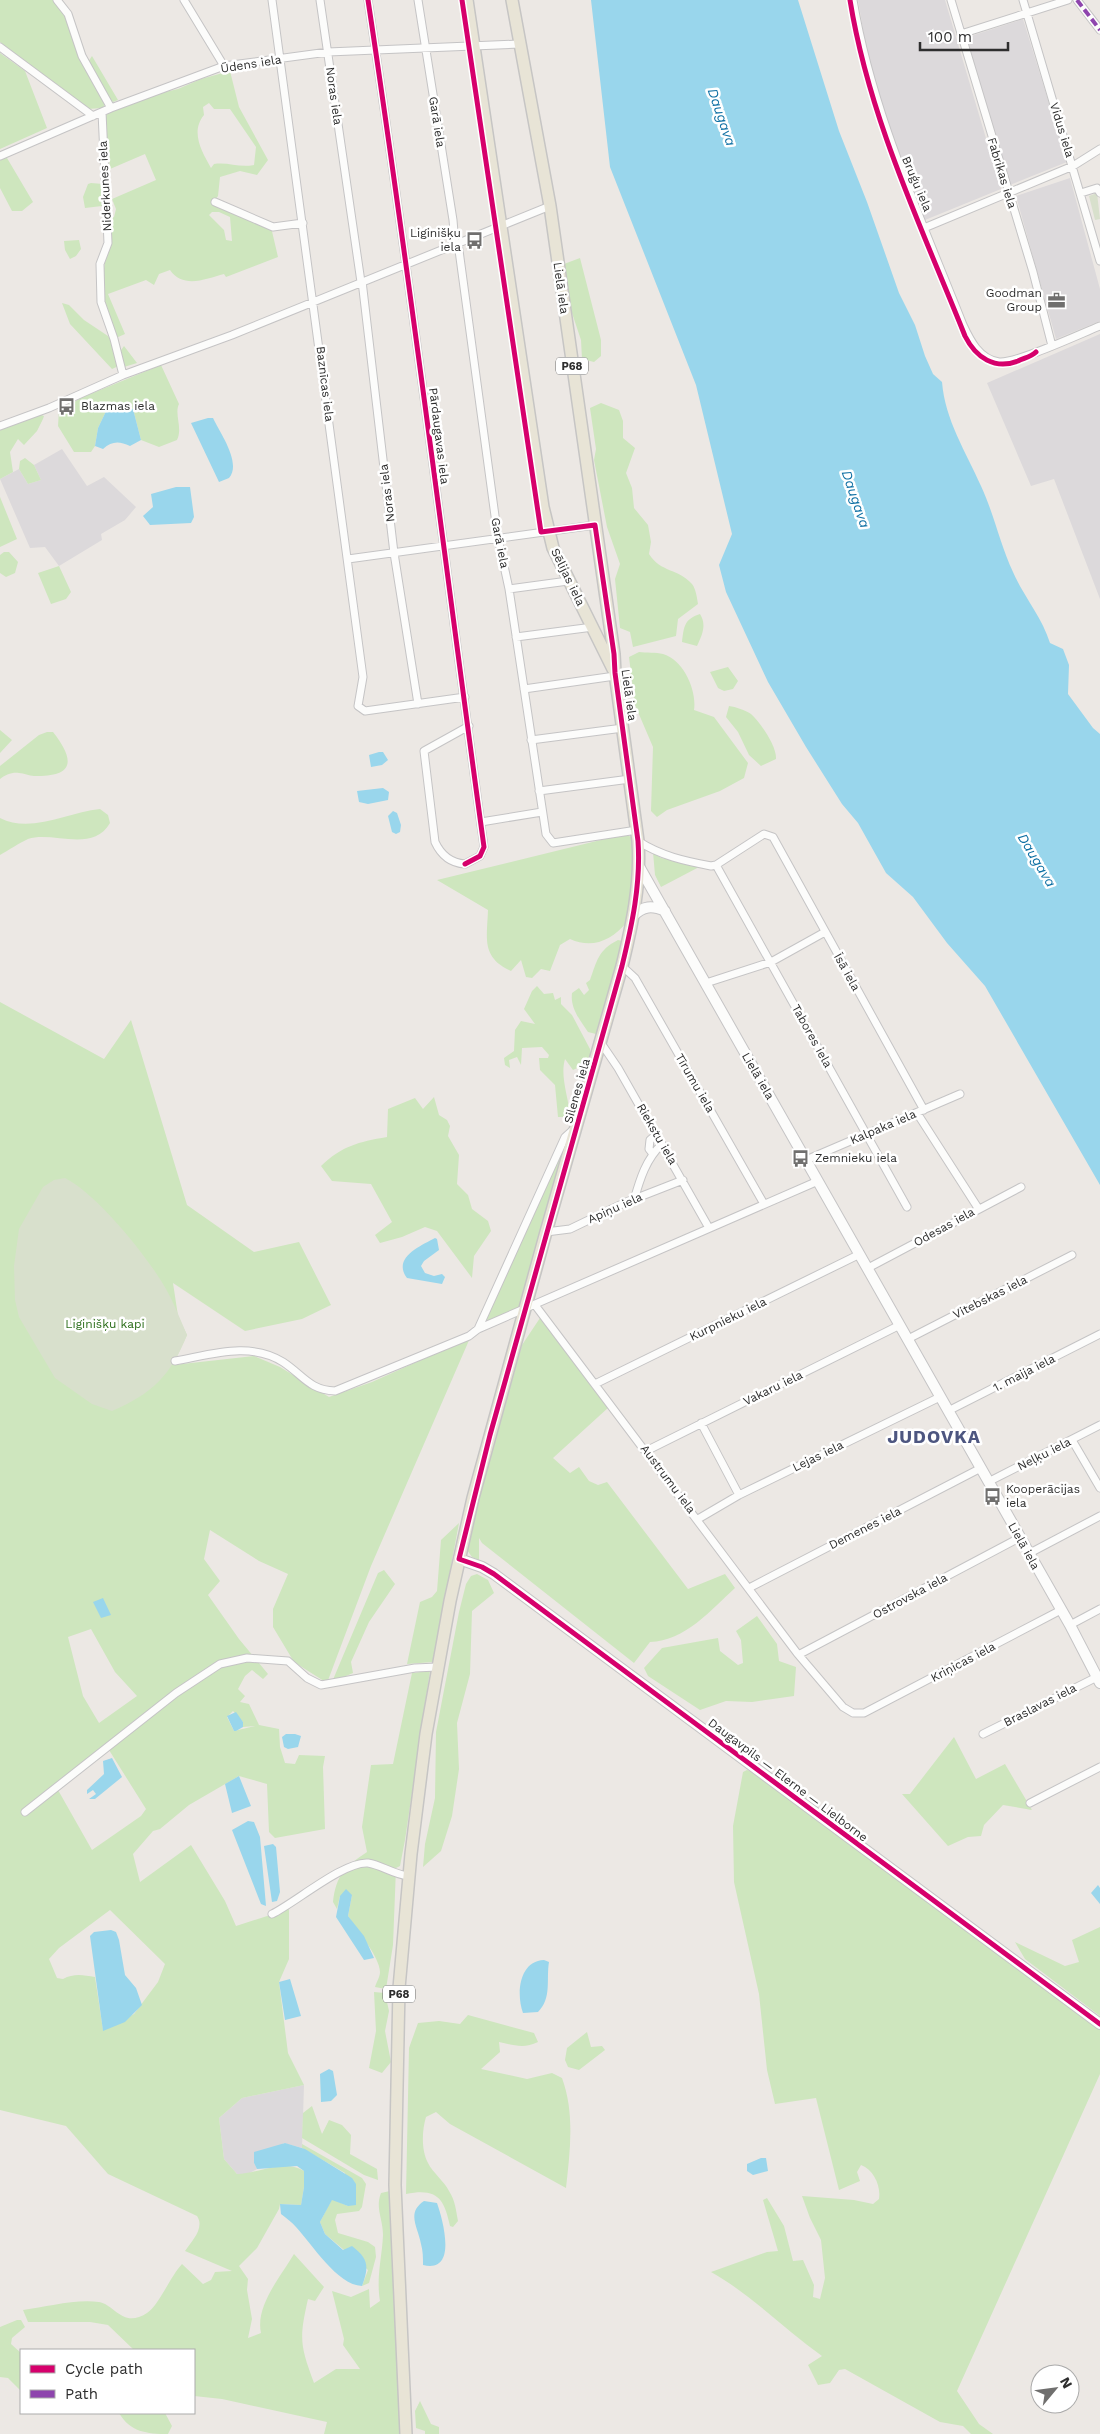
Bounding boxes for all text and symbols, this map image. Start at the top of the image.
scale bar [920,20,1008,52]
text: 100 m [928,28,972,46]
street label: Ūdens iela [220,52,283,76]
street label: Noras iela [323,66,345,126]
water label: Daugava [705,86,739,148]
street label: Garā iela [426,96,448,149]
street label: Vidus iela [1047,101,1077,159]
street label: Fabrikas iela [985,136,1020,210]
street label: Niderkunes iela [96,140,114,232]
street label: Bruģu iela [899,154,935,214]
place label: Liginišķu iela [410,226,461,254]
bus stop icon: Liginišķu iela [465,230,485,250]
street label: Lielā iela [550,261,572,315]
place label: Goodman Group [986,286,1042,314]
office icon: Goodman Group [1046,290,1066,310]
street label: Baznīcas iela [313,345,337,423]
road number: P68 [556,358,588,374]
street label: Pārdaugavas iela [426,387,452,485]
bus stop icon: Blazmas iela [57,396,77,416]
place label: Blazmas iela [81,399,155,413]
street label: Noras iela [376,463,398,523]
water label: Daugava [839,468,873,530]
street label: Garā iela [488,516,512,570]
street label: Sēlijas iela [548,546,588,608]
street label: Lielā iela [618,668,640,722]
water label: Daugava [1015,830,1059,890]
street label: Īsā iela [831,951,863,993]
street label: Tabores iela [789,1002,835,1070]
street label: Lielā iela [739,1050,777,1102]
street label: Tīrumu iela [672,1051,718,1115]
street label: Silenes iela [561,1057,593,1125]
street label: Riekstu iela [634,1101,680,1167]
street label: Kalpaka iela [848,1107,918,1147]
bus stop icon: Zemnieku iela [791,1148,811,1168]
place label: Zemnieku iela [815,1151,897,1165]
street label: Apiņu iela [586,1190,645,1226]
street label: Odesas iela [911,1204,977,1249]
street label: Vitebskas iela [951,1272,1030,1322]
street label: Kurpnieku iela [687,1294,769,1344]
park label: Liginišķu kapi [65,1317,145,1331]
street label: 1. maija iela [991,1351,1058,1395]
street label: Vakaru iela [741,1368,805,1408]
district label: JUDOVKA [887,1426,981,1447]
street label: Neļķu iela [1015,1434,1073,1473]
street label: Lejas iela [790,1438,846,1474]
street label: Austrumu iela [638,1442,699,1516]
place label: Kooperācijas iela [1006,1482,1080,1510]
bus stop icon: Kooperācijas iela [982,1486,1002,1506]
street label: Demenes iela [826,1504,904,1552]
street label: Lielā iela [1005,1520,1043,1572]
street label: Ostrovska iela [870,1570,950,1622]
street label: Kriņicas iela [928,1639,998,1685]
street label: Braslavas iela [1001,1681,1079,1729]
street label: Daugavpils — Elerne — Lielborne [706,1715,871,1845]
road number: P68 [383,1986,415,2002]
legend [20,2349,195,2414]
text: Cycle path [65,2360,143,2378]
north arrow [1030,2364,1080,2414]
text: N [1057,2374,1076,2391]
text: Path [65,2385,98,2403]

